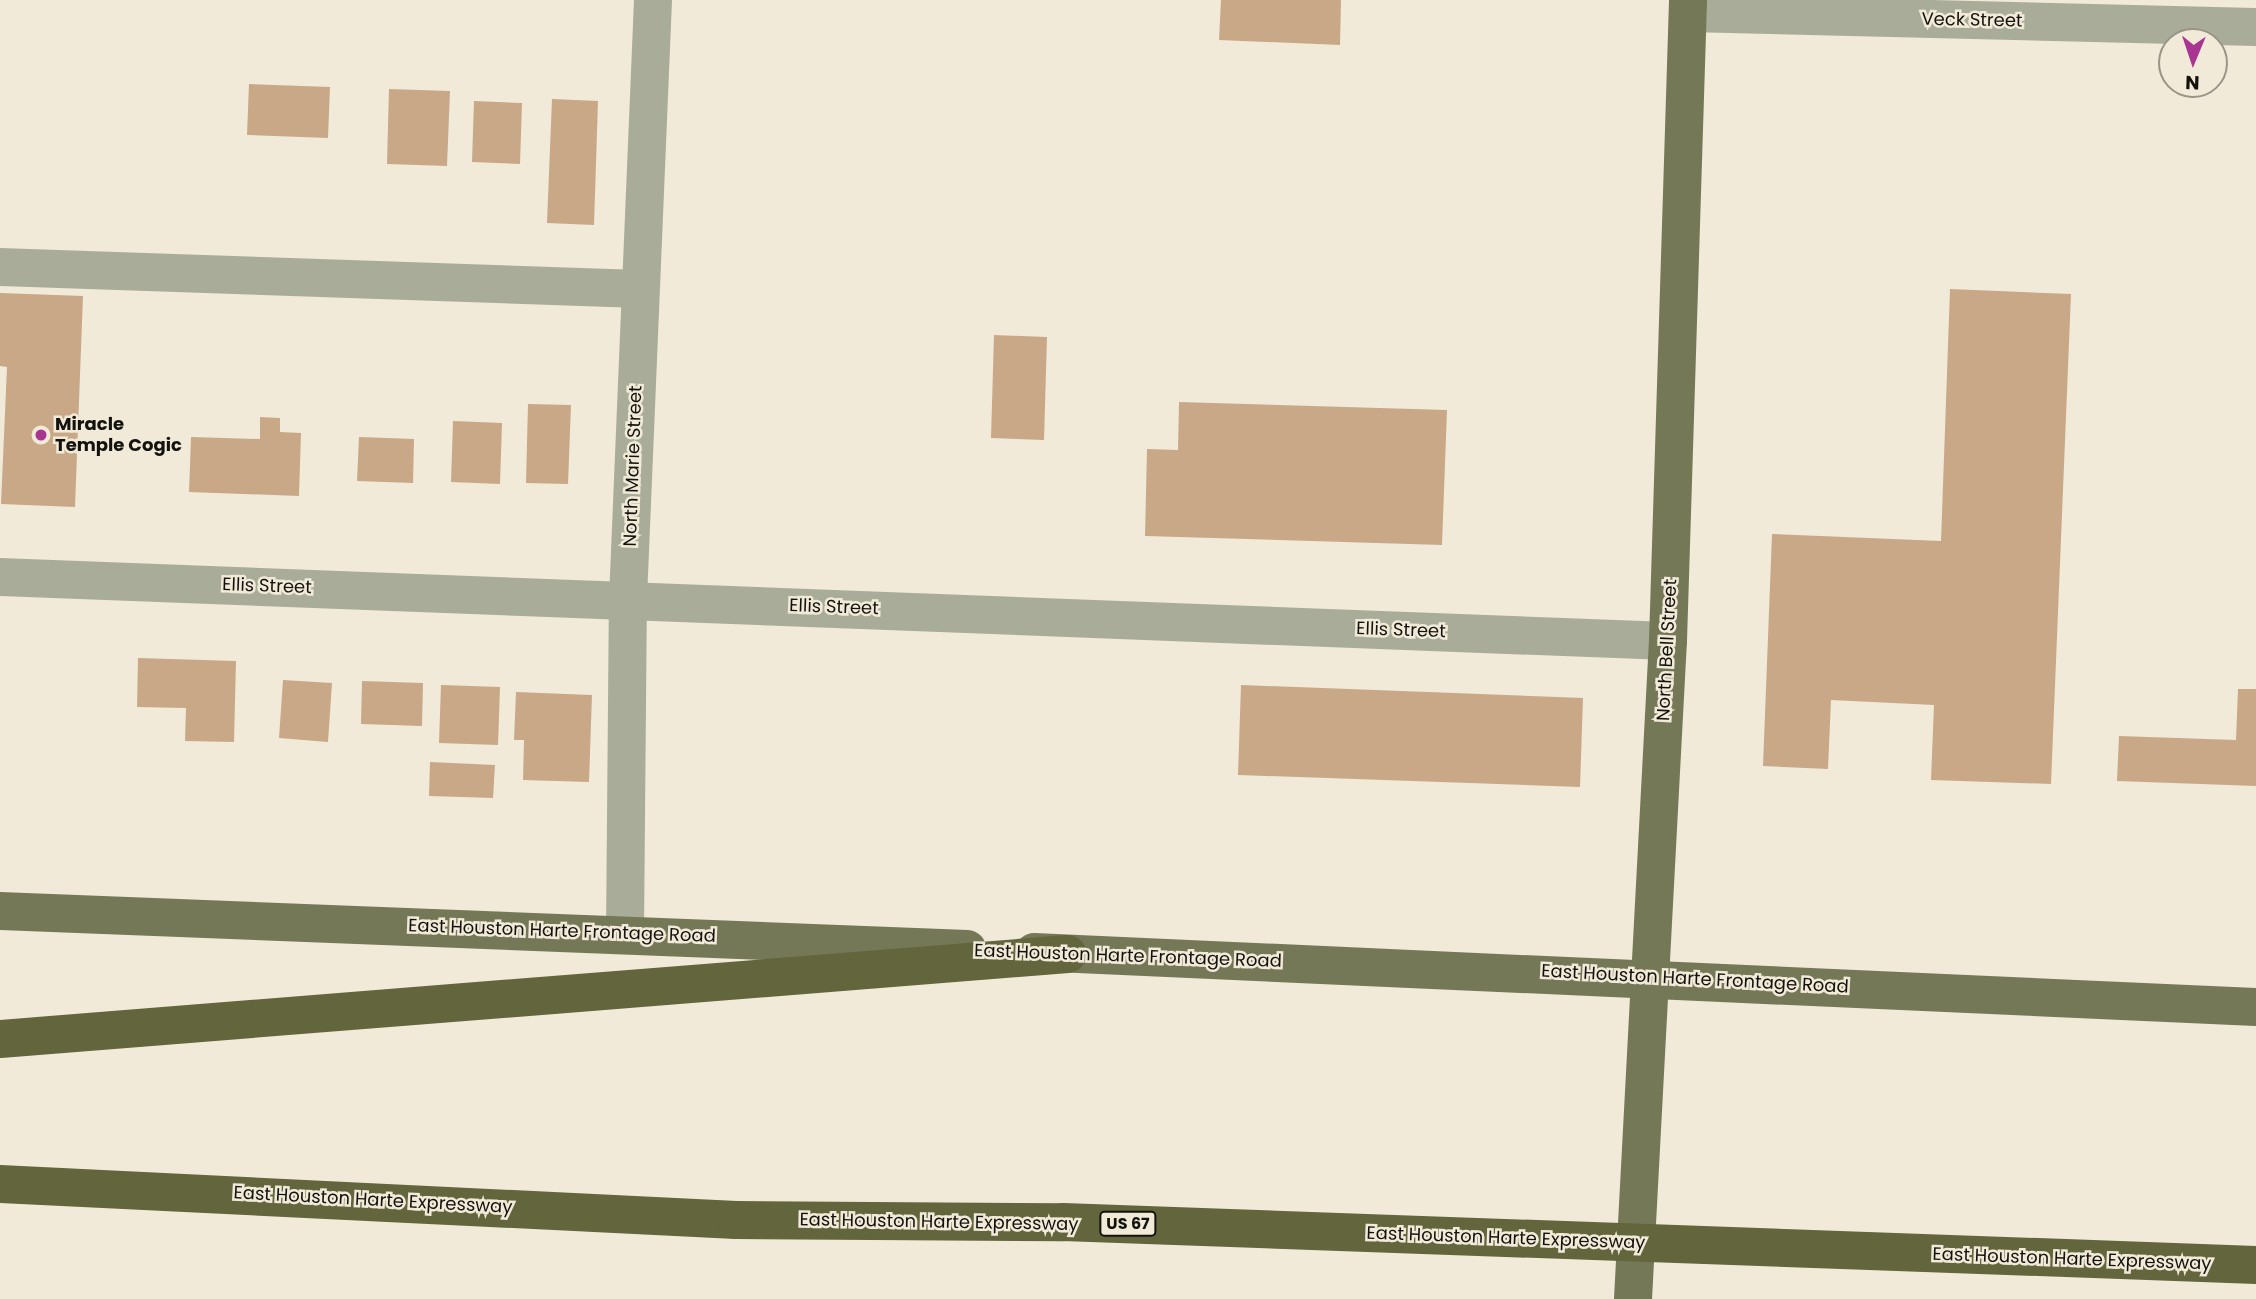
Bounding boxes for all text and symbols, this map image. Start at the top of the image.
street label: Veck Street [1921,8,2023,32]
north arrow [2158,28,2228,98]
text: N [2185,69,2200,96]
street label: North Marie Street [619,385,647,547]
place label: Miracle Temple Cogic [55,414,182,457]
marker: Miracle Temple Cogic [33,427,49,443]
street label: Ellis Street [222,574,312,598]
street label: North Bell Street [1652,578,1682,722]
street label: Ellis Street [789,595,879,619]
street label: Ellis Street [1356,618,1446,642]
street label: East Houston Harte Frontage Road [408,915,716,947]
street label: East Houston Harte Frontage Road [974,940,1282,972]
street label: East Houston Harte Frontage Road [1541,960,1849,998]
street label: East Houston Harte Expressway [233,1182,513,1218]
street label: East Houston Harte Expressway [799,1209,1079,1235]
road number: US 67 [1098,1212,1158,1236]
street label: East Houston Harte Expressway [1366,1222,1646,1254]
street label: East Houston Harte Expressway [1932,1243,2212,1275]

